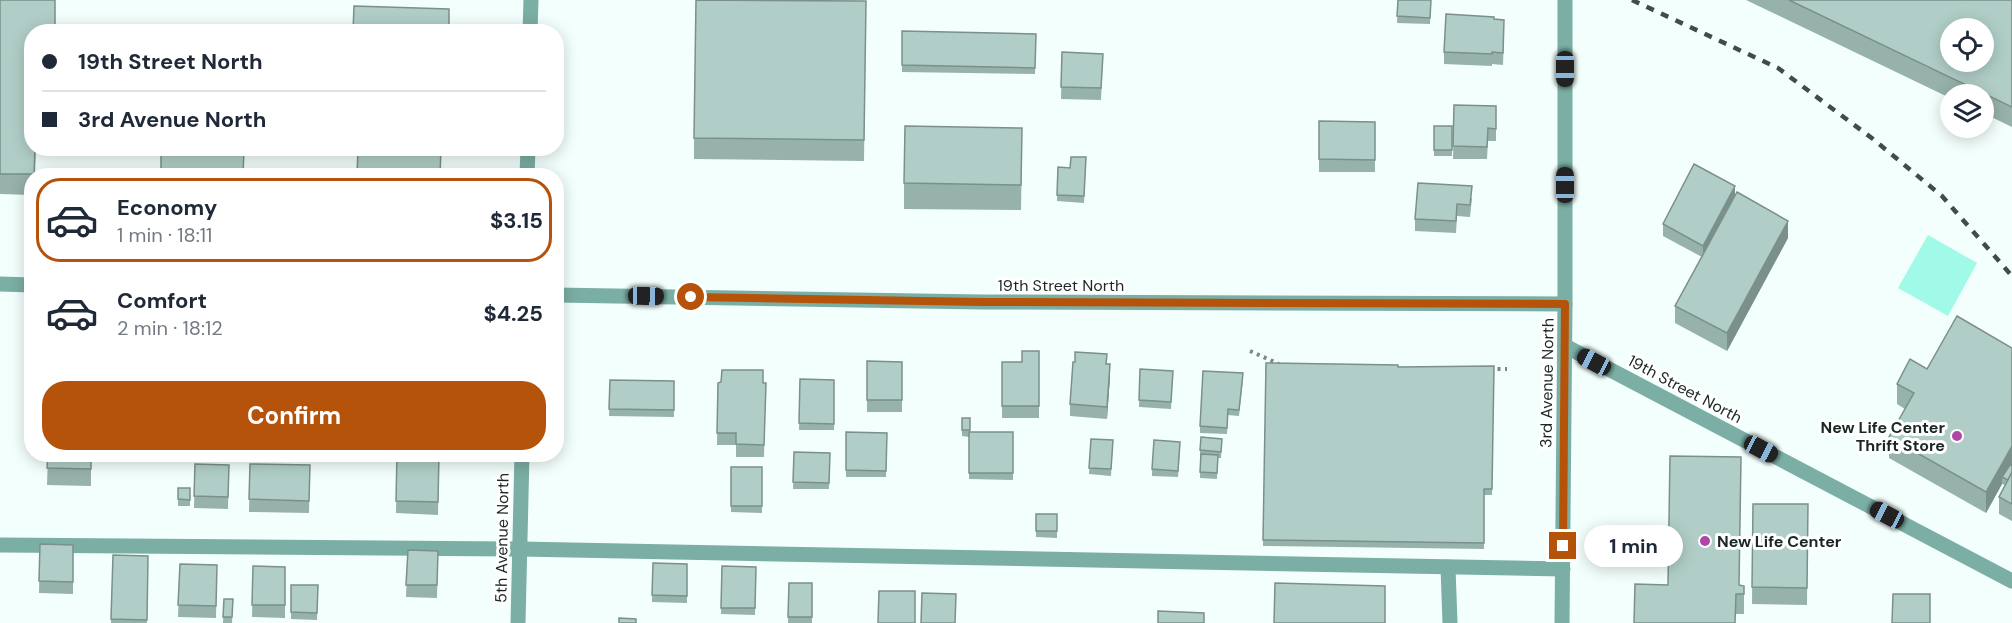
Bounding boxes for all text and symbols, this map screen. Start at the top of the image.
map controls [1940,18,1994,138]
button: locate [1940,18,1994,72]
text: 19th Street North [78,47,263,76]
car [1556,51,1574,87]
button: layers [1940,84,1994,138]
text: 3rd Avenue North [78,105,266,134]
car [1556,167,1574,203]
icon: car [45,193,99,247]
text: Economy [117,193,217,222]
text: $3.15 [490,206,543,235]
text: 1 min · 18:11 [117,222,212,248]
street label: 19th Street North [998,275,1124,296]
route start [677,283,704,310]
icon: car [45,286,99,340]
text: Comfort [117,286,207,315]
car [628,287,664,305]
text: $4.25 [483,299,543,328]
text: 2 min · 18:12 [117,315,223,341]
street label: 3rd Avenue North [1535,318,1559,448]
car [1574,346,1614,378]
street label: 19th Street North [1624,350,1746,428]
button: Confirm [42,381,546,450]
place label: New Life Center Thrift Store [1821,417,1945,456]
marker: New Life Center Thrift Store [1950,429,1964,443]
car [1741,433,1781,465]
street label: 5th Avenue North [490,473,514,603]
car [1867,499,1907,531]
callout: 1 min [1584,525,1683,567]
place label: New Life Center [1717,531,1842,552]
route end [1549,532,1576,559]
text: 1 min [1609,533,1658,559]
marker: New Life Center [1698,534,1712,548]

